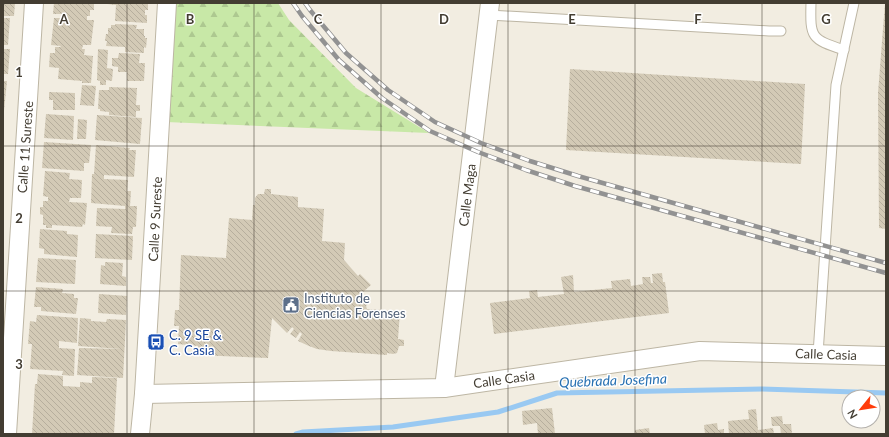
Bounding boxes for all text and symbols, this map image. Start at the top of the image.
text: A [58,11,69,27]
text: B [186,11,195,27]
text: C [314,11,323,27]
text: D [439,11,449,27]
text: E [568,11,576,27]
text: F [694,11,702,27]
text: G [821,11,831,27]
text: 1 [15,64,23,80]
street label: Calle 11 Sureste [14,100,36,194]
street label: Calle Maga [455,163,479,227]
street label: Calle 9 Sureste [145,176,165,262]
text: 2 [15,210,23,226]
place label: Instituto de Ciencias Forenses [304,290,406,321]
public building icon: Instituto de Ciencias Forenses [281,295,301,315]
place label: C. 9 SE & C. Casia [169,327,223,358]
bus stop icon: C. 9 SE & C. Casia [146,332,166,352]
street label: Calle Casia [795,345,857,363]
text: 3 [15,356,23,372]
street label: Calle Casia [472,367,536,391]
water label: Quebrada Josefina [559,370,667,390]
north arrow [841,389,881,429]
text: N [844,407,860,421]

